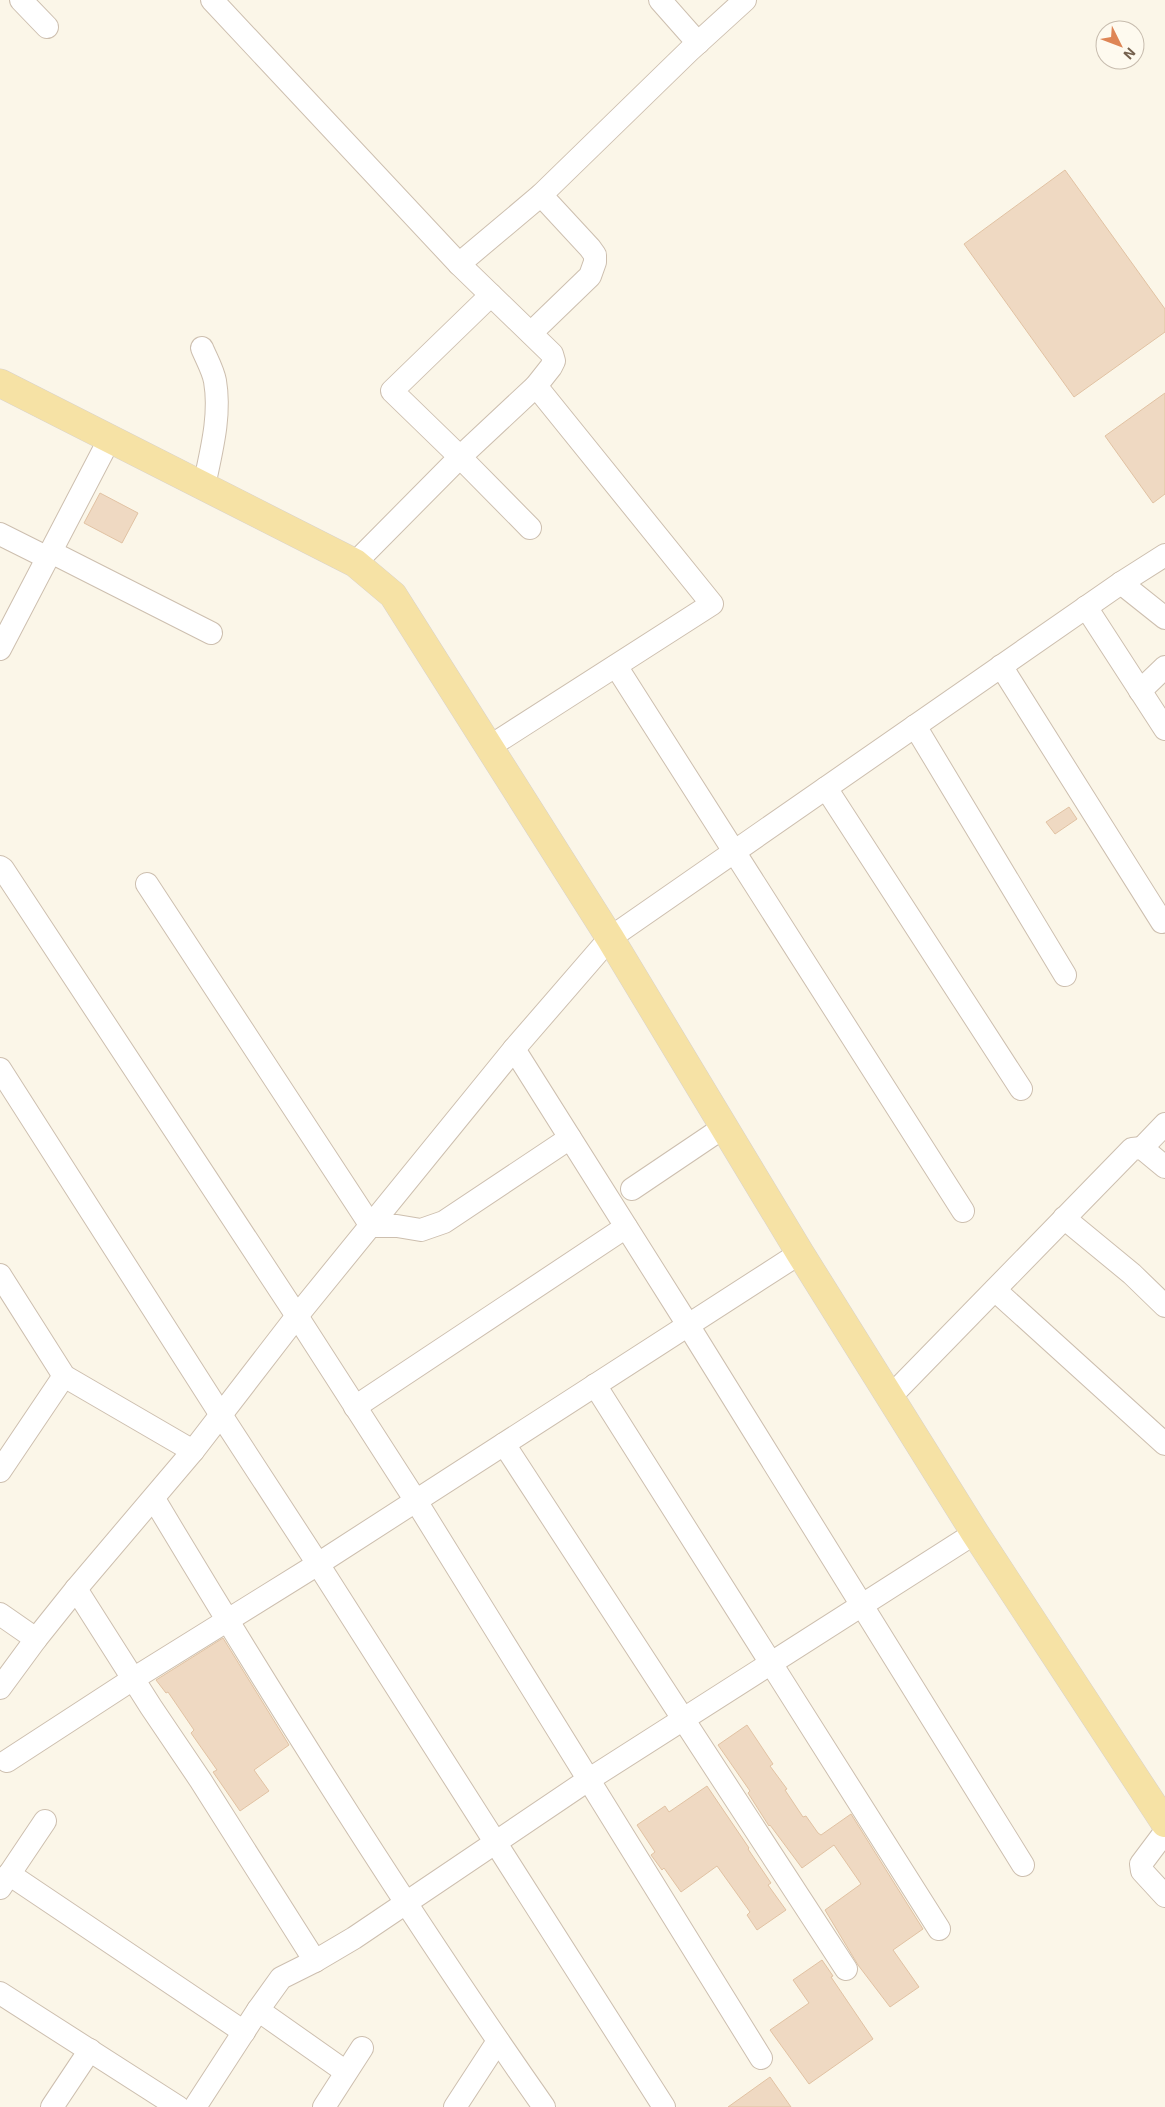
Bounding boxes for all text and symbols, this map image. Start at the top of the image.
north arrow [1095,20,1145,70]
text: N [1120,45,1140,63]

